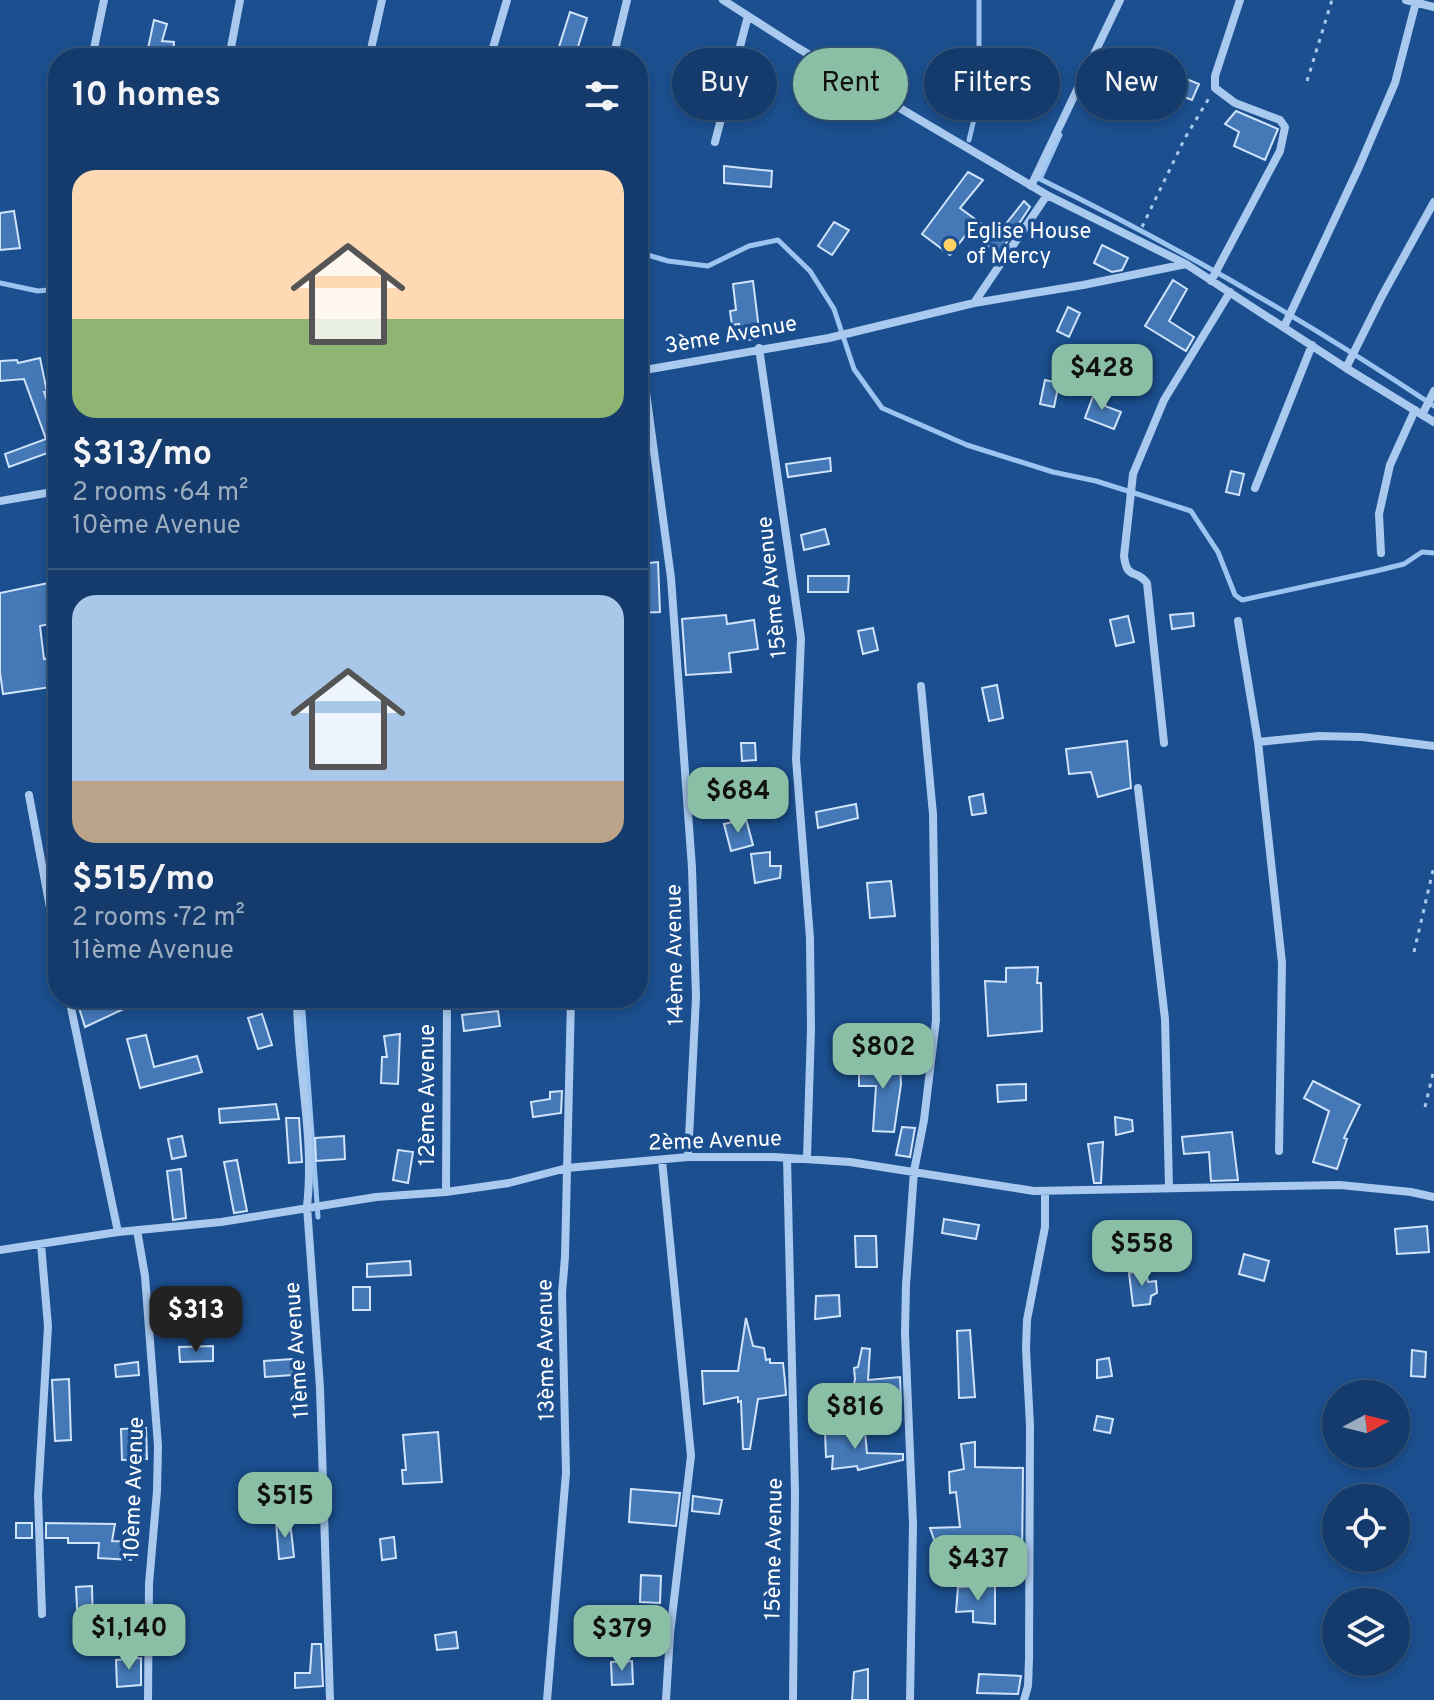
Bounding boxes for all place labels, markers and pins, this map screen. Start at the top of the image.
place label: Eglise House of Mercy [966,219,1091,271]
marker: Eglise House of Mercy [941,236,959,254]
pin: $428 [1055,344,1149,412]
pin: $684 [691,767,785,835]
pin: $802 [836,1023,930,1091]
pin: $558 [1095,1220,1189,1288]
pin: $313 [149,1286,243,1354]
pin: $816 [808,1383,902,1451]
pin: $515 [238,1472,332,1540]
pin: $437 [931,1535,1025,1603]
pin: $1,140 [64,1604,194,1672]
pin: $379 [575,1605,669,1673]

